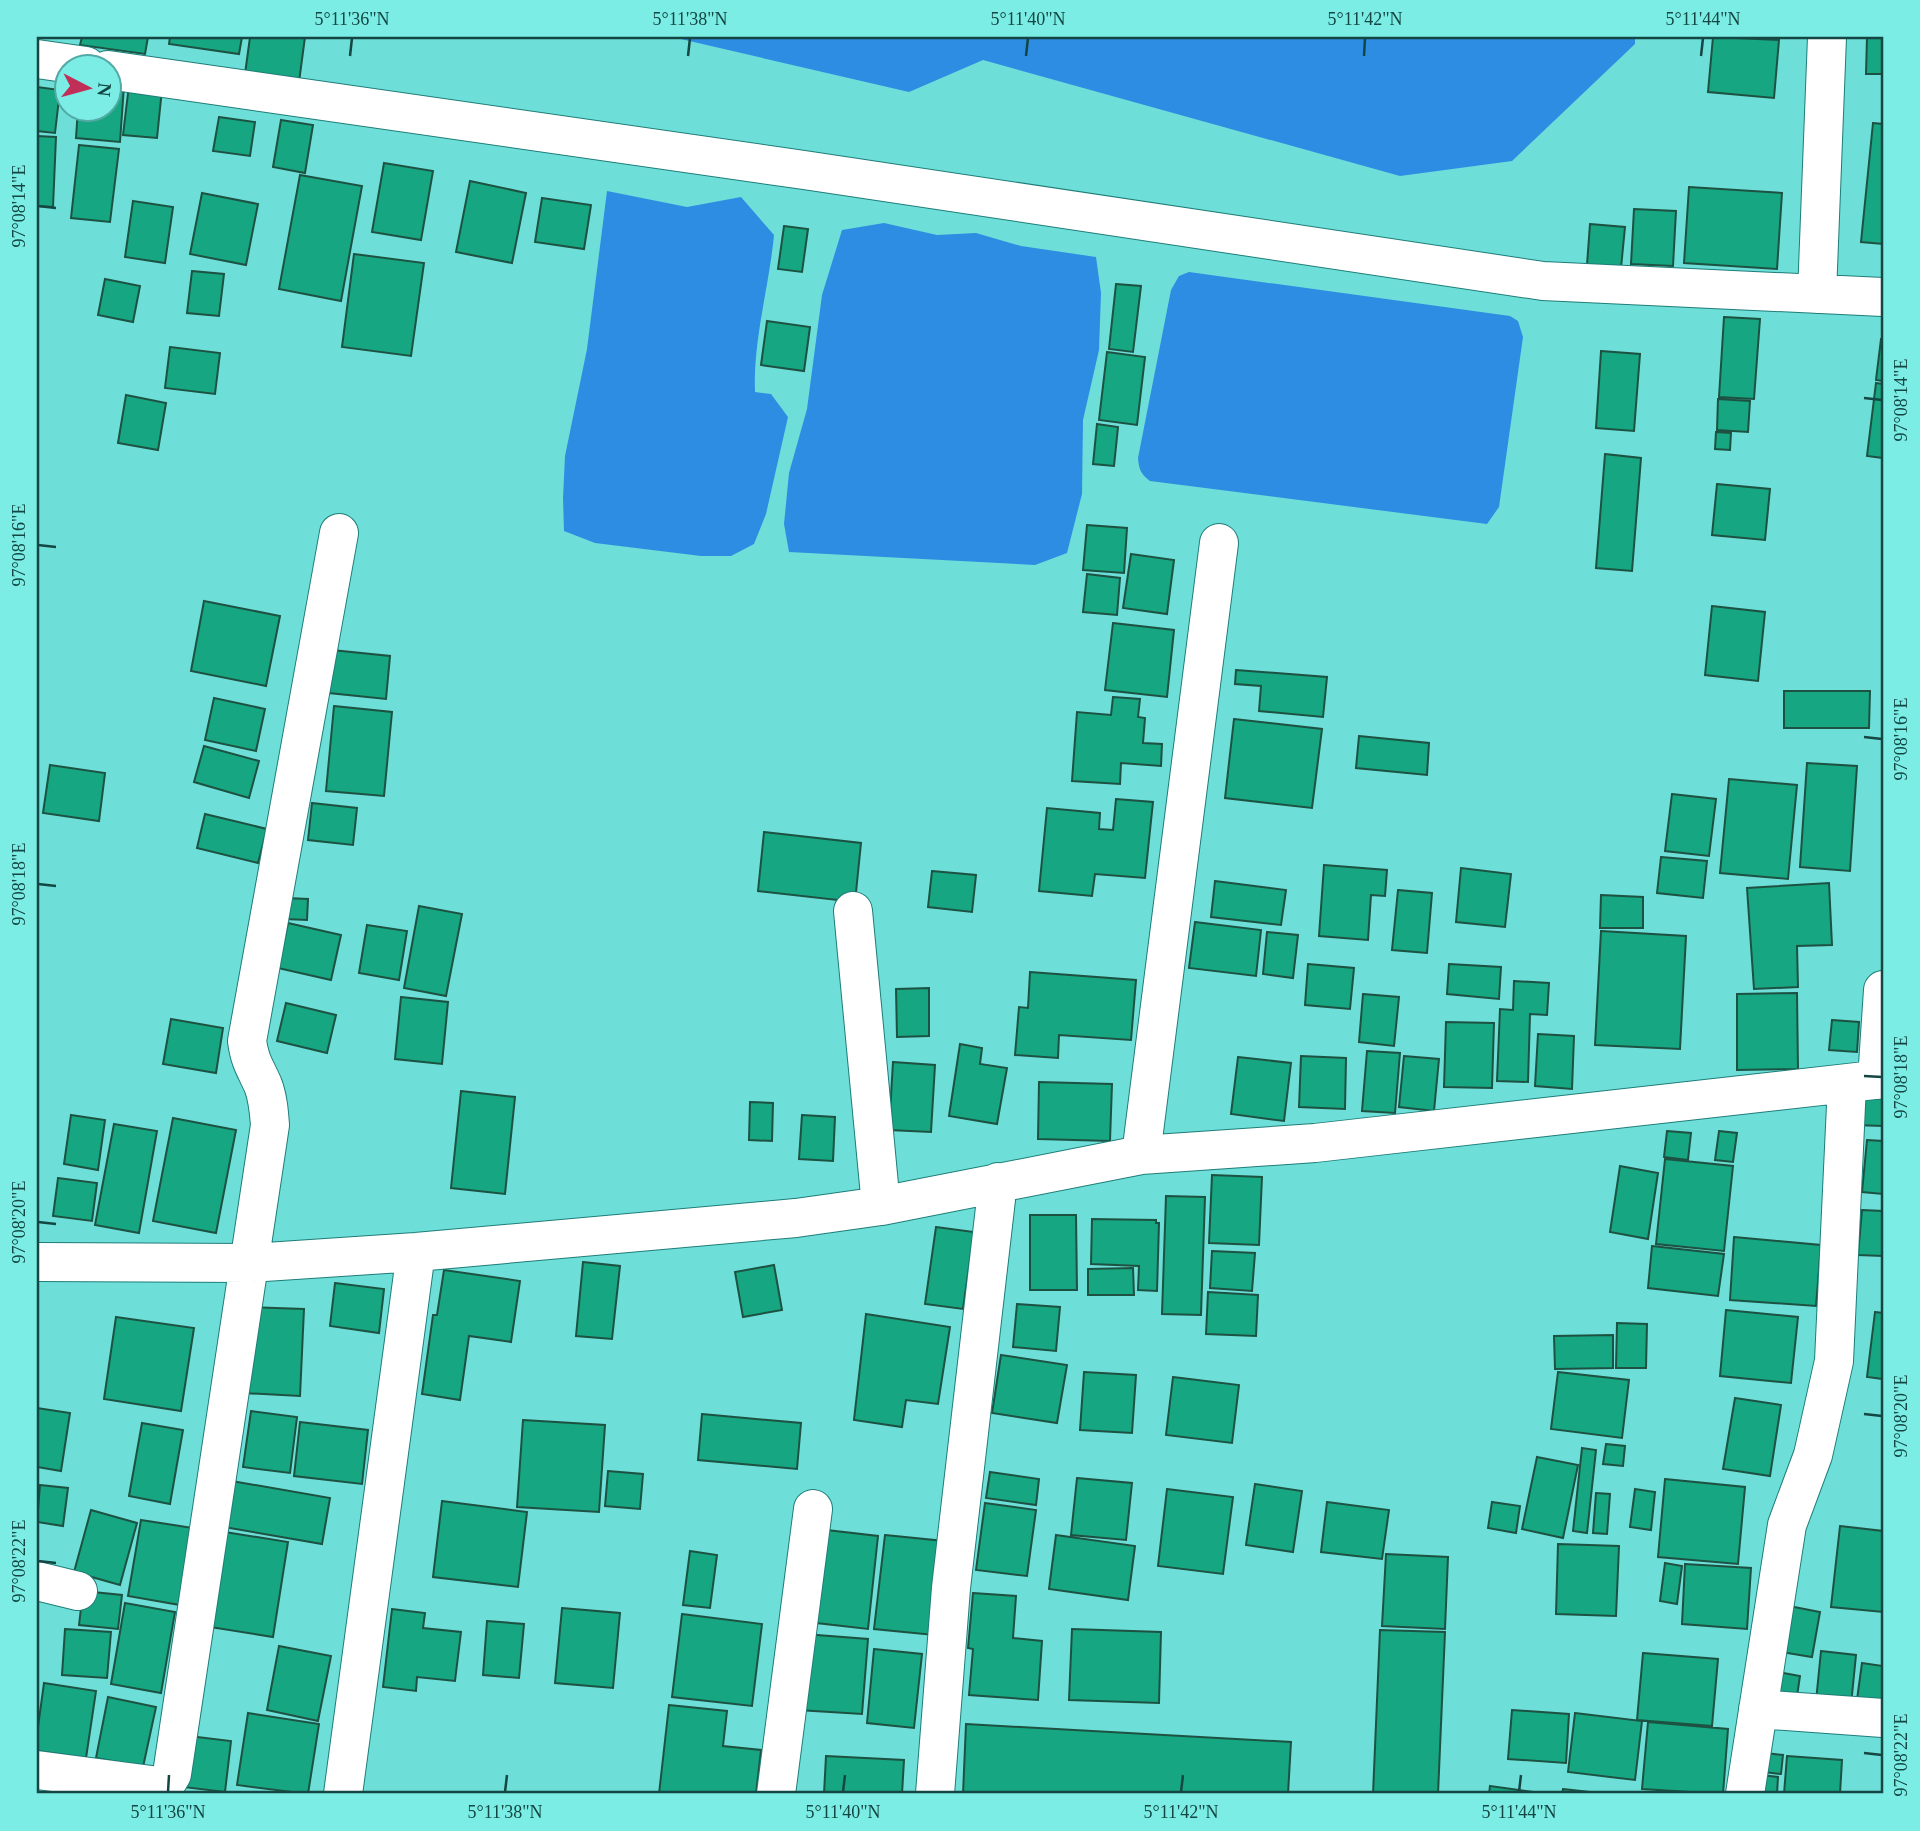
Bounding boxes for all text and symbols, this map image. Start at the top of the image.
text: 5°11'36"N [314,9,390,29]
text: 5°11'38"N [652,9,728,29]
text: 5°11'40"N [990,9,1066,29]
text: 5°11'42"N [1327,9,1403,29]
text: 5°11'44"N [1665,9,1741,29]
north arrow [52,52,122,122]
text: N [93,82,116,98]
text: 97°08'14"E [9,165,29,247]
text: 97°08'14"E [1891,359,1911,441]
text: 97°08'16"E [9,504,29,586]
text: 97°08'16"E [1891,698,1911,780]
text: 97°08'18"E [9,843,29,925]
text: 97°08'18"E [1891,1036,1911,1118]
text: 97°08'20"E [9,1181,29,1263]
text: 97°08'20"E [1891,1375,1911,1457]
text: 97°08'22"E [9,1520,29,1602]
text: 97°08'22"E [1891,1714,1911,1796]
text: 5°11'36"N [130,1802,206,1822]
text: 5°11'38"N [467,1802,543,1822]
text: 5°11'40"N [805,1802,881,1822]
text: 5°11'42"N [1143,1802,1219,1822]
text: 5°11'44"N [1481,1802,1557,1822]

